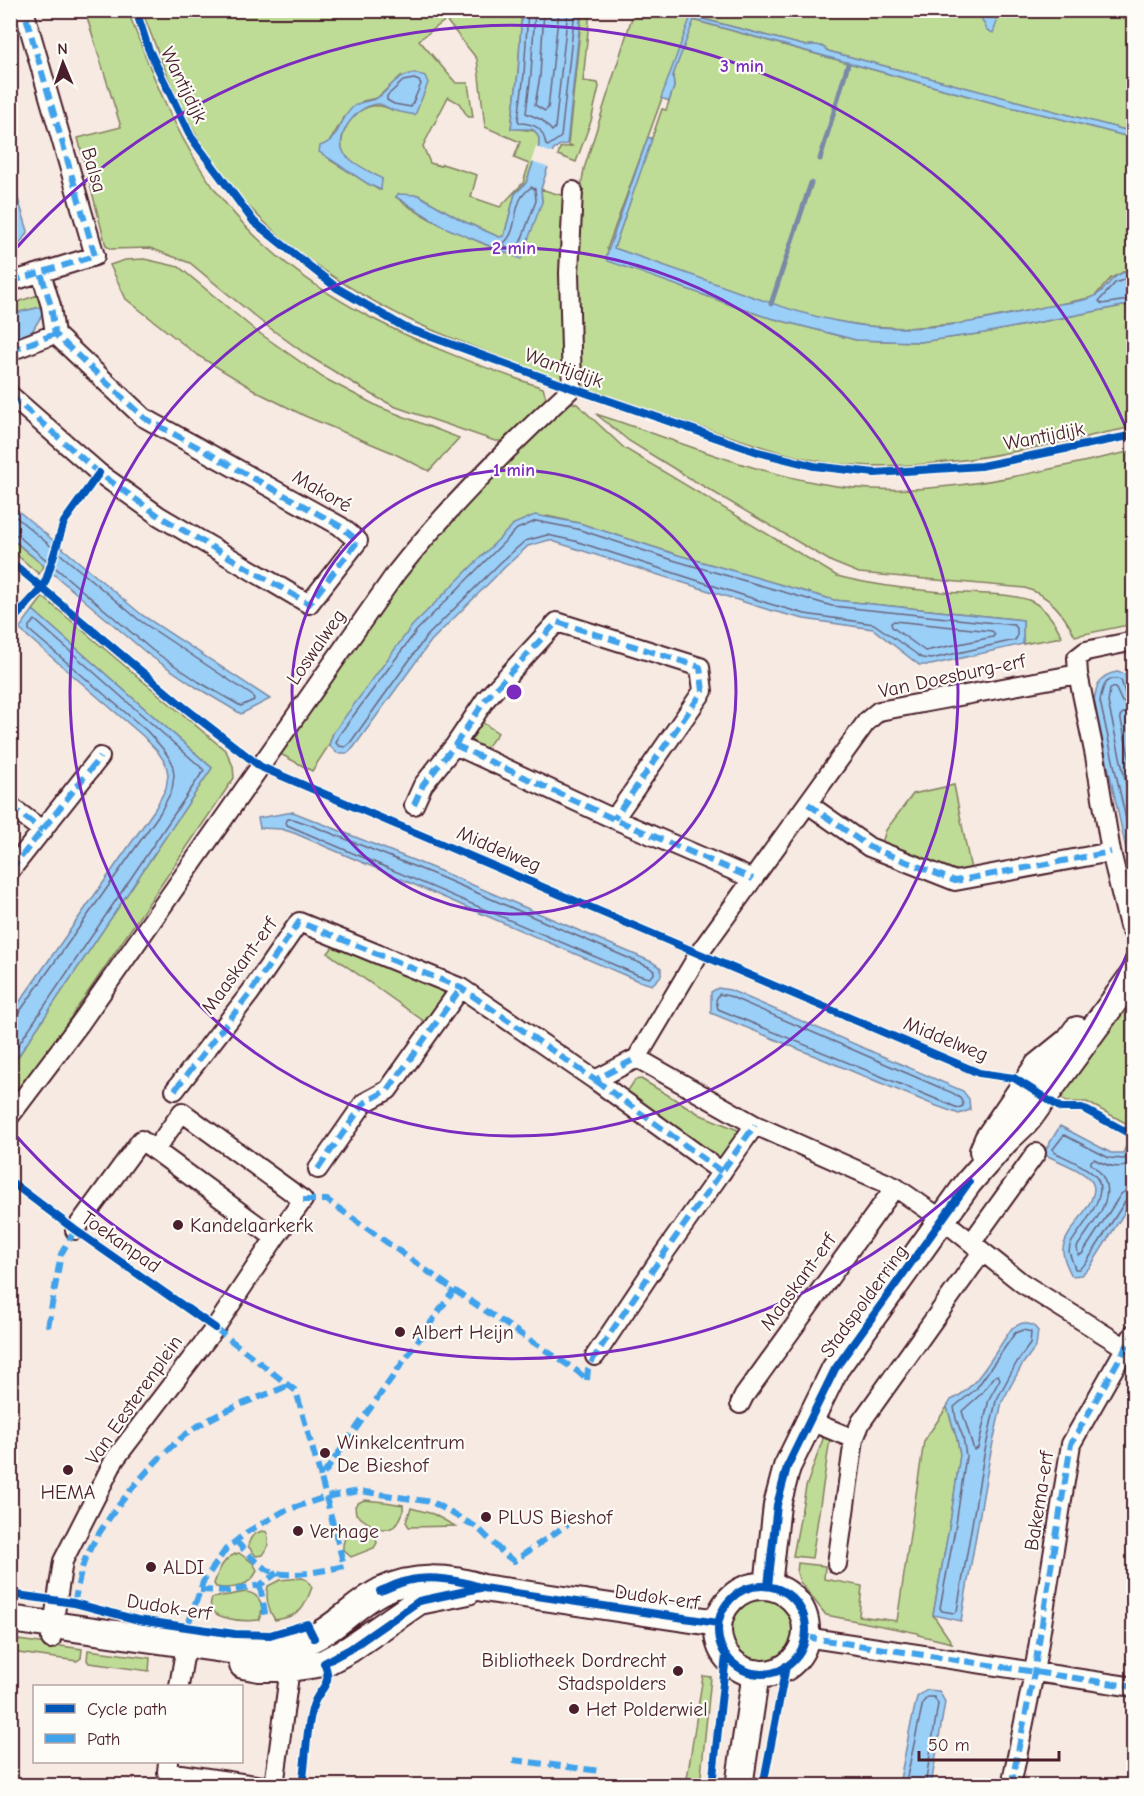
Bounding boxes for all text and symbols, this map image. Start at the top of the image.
north arrow [33,33,93,93]
text: N [57,40,68,58]
street label: Wantijdijk [156,43,212,127]
text: 3 min [720,56,764,77]
street label: Balsa [77,145,111,195]
text: 2 min [492,238,536,259]
street label: Wantijdijk [522,343,607,393]
street label: Wantijdijk [1002,417,1087,455]
text: 1 min [493,460,535,481]
street label: Makoré [288,465,356,517]
street label: Loswalweg [282,605,350,689]
street label: Van Doesburg-erf [876,649,1029,703]
centre of rings [504,682,524,702]
street label: Middelweg [453,821,545,877]
street label: Maaskant-erf [196,912,283,1019]
street label: Middelweg [900,1012,992,1066]
street label: Toekanpad [77,1206,165,1278]
place label: Kandelaarkerk [190,1214,313,1237]
marker: Kandelaarkerk [171,1218,185,1232]
street label: Maaskant-erf [755,1228,842,1335]
street label: Stadspolderring [815,1240,913,1362]
place label: Albert Heijn [412,1321,514,1344]
marker: Albert Heijn [393,1325,407,1339]
street label: Van Eesterenplein [81,1331,187,1469]
place label: Winkelcentrum De Bieshof [337,1431,465,1477]
marker: Winkelcentrum De Bieshof [318,1446,332,1460]
street label: Bakema-erf [1020,1448,1058,1552]
marker: HEMA [61,1463,75,1477]
place label: HEMA [41,1481,96,1504]
place label: PLUS Bieshof [498,1506,614,1529]
marker: PLUS Bieshof [479,1510,493,1524]
place label: Verhage [310,1520,379,1543]
marker: Verhage [291,1524,305,1538]
place label: ALDI [163,1556,205,1579]
marker: ALDI [144,1560,158,1574]
street label: Dudok-erf [613,1580,702,1615]
street label: Dudok-erf [125,1589,214,1625]
place label: Bibliotheek Dordrecht Stadspolders [481,1649,667,1695]
marker: Bibliotheek Dordrecht Stadspolders [671,1664,685,1678]
legend [33,1685,243,1763]
place label: Het Polderwiel [586,1698,708,1721]
text: Cycle path [87,1699,167,1720]
marker: Het Polderwiel [567,1702,581,1716]
scale bar [919,1724,1058,1762]
text: Path [87,1729,120,1750]
text: 50 m [928,1735,970,1756]

